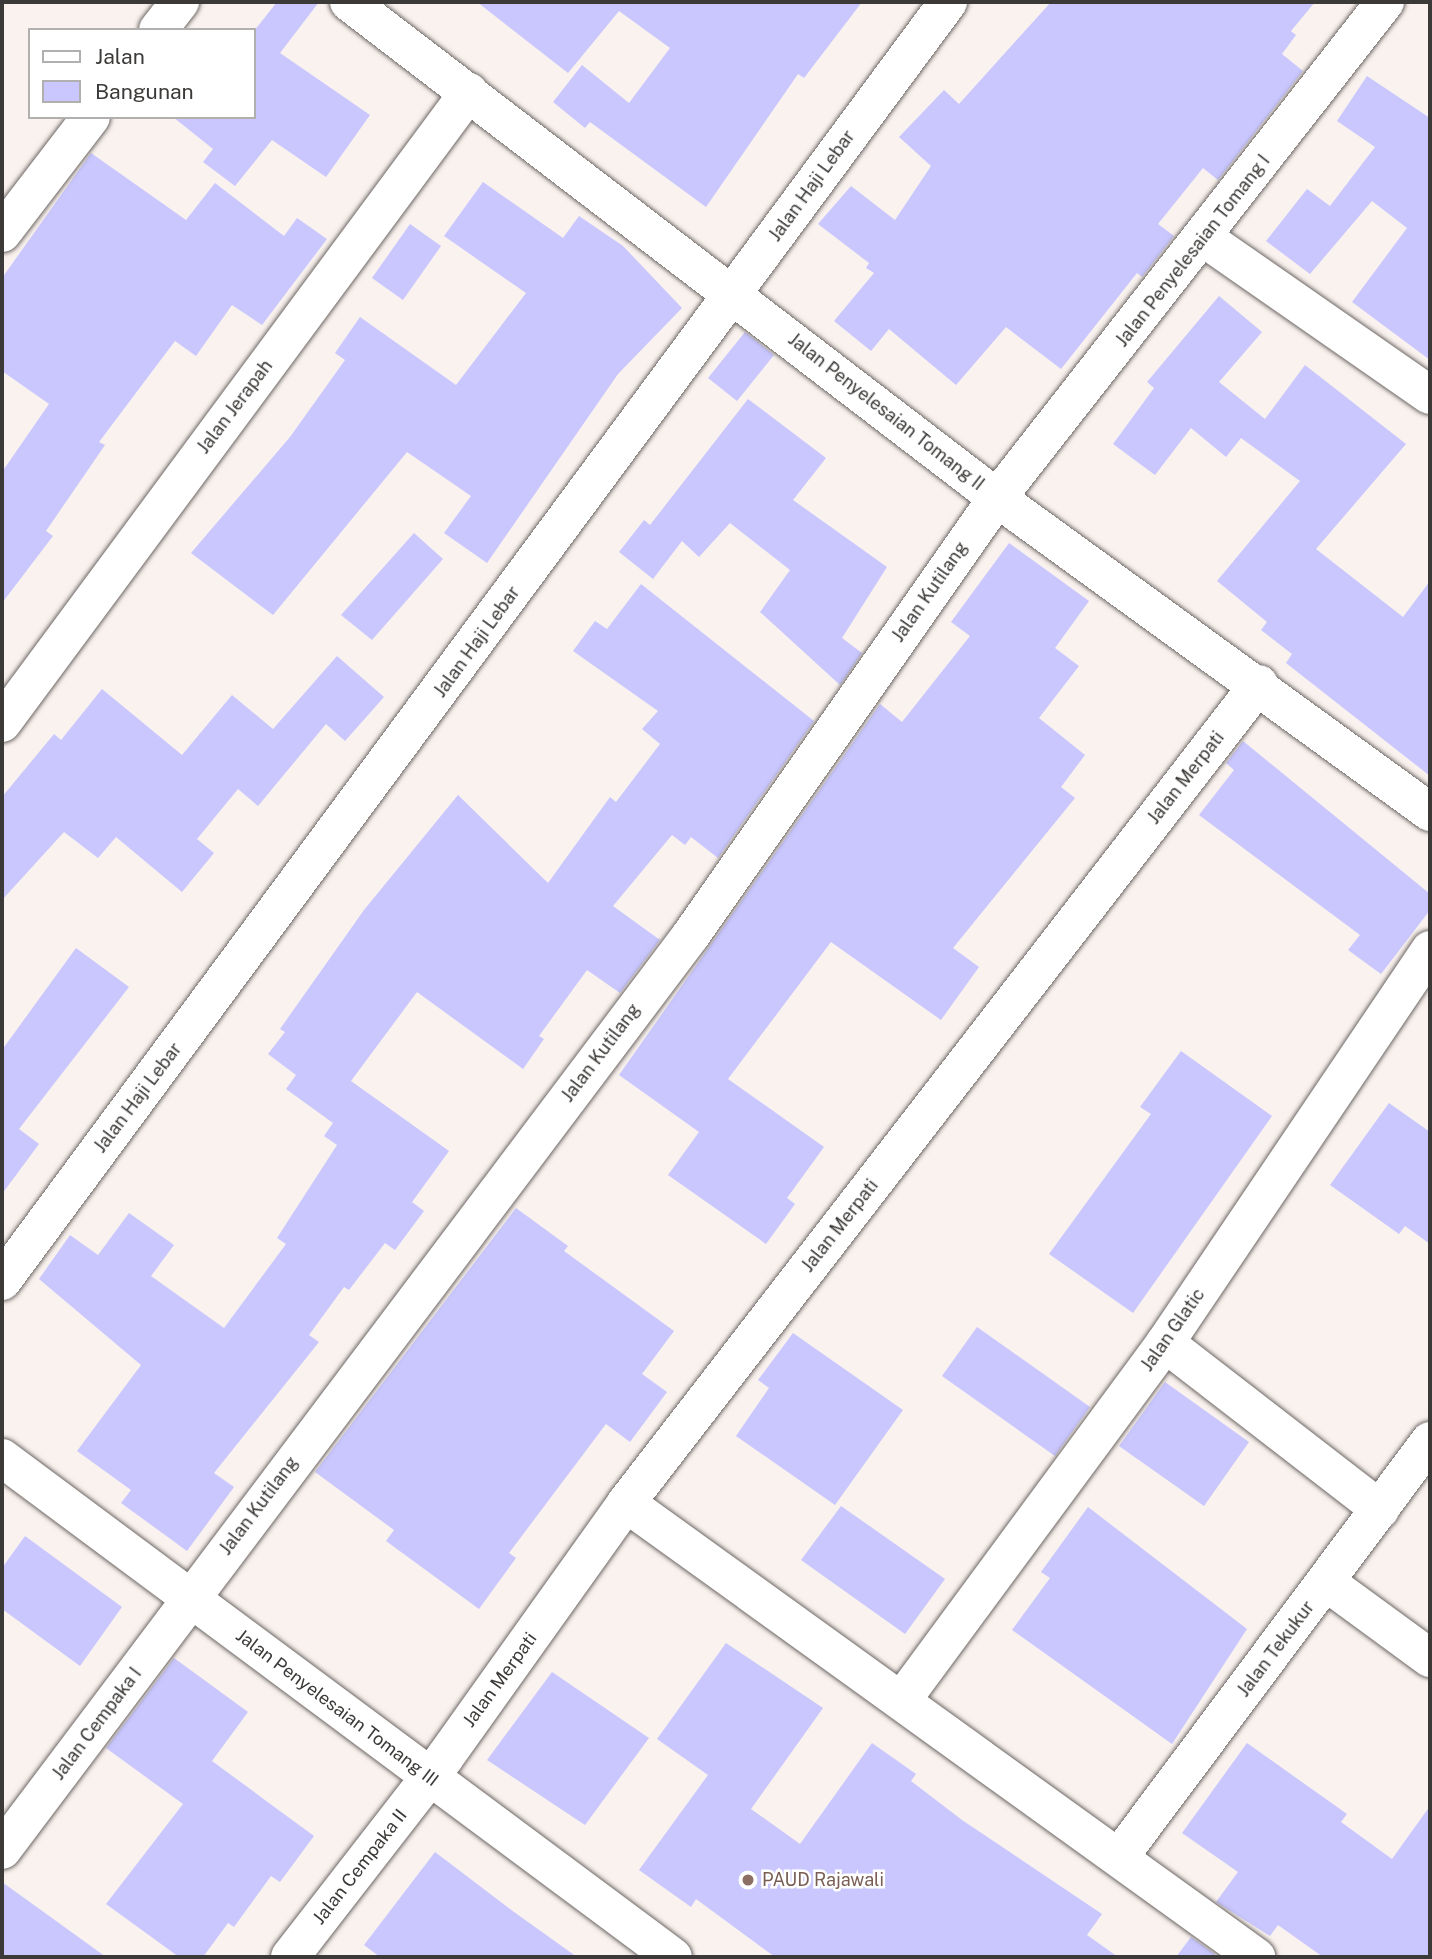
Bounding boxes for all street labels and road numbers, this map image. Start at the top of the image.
street label: Jalan Haji Lebar [764,126,860,246]
street label: Jalan Penyelesaian Tomang I [1111,151,1275,351]
street label: Jalan Penyelesaian Tomang II [784,329,988,495]
street label: Jalan Jerapah [193,356,277,458]
street label: Jalan Kutilang [887,538,973,646]
street label: Jalan Haji Lebar [429,582,525,702]
street label: Jalan Merpati [1143,727,1229,829]
street label: Jalan Kutilang [557,1000,645,1106]
street label: Jalan Haji Lebar [90,1039,186,1157]
street label: Jalan Merpati [797,1175,883,1277]
street label: Jalan Glatic [1137,1284,1209,1376]
street label: Jalan Kutilang [215,1453,303,1559]
street label: Jalan Tekukur [1233,1597,1319,1701]
street label: Jalan Penyelesaian Tomang III [231,1625,443,1791]
street label: Jalan Merpati [458,1628,542,1732]
street label: Jalan Cempaka I [48,1664,146,1784]
street label: Jalan Cempaka II [308,1805,412,1929]

